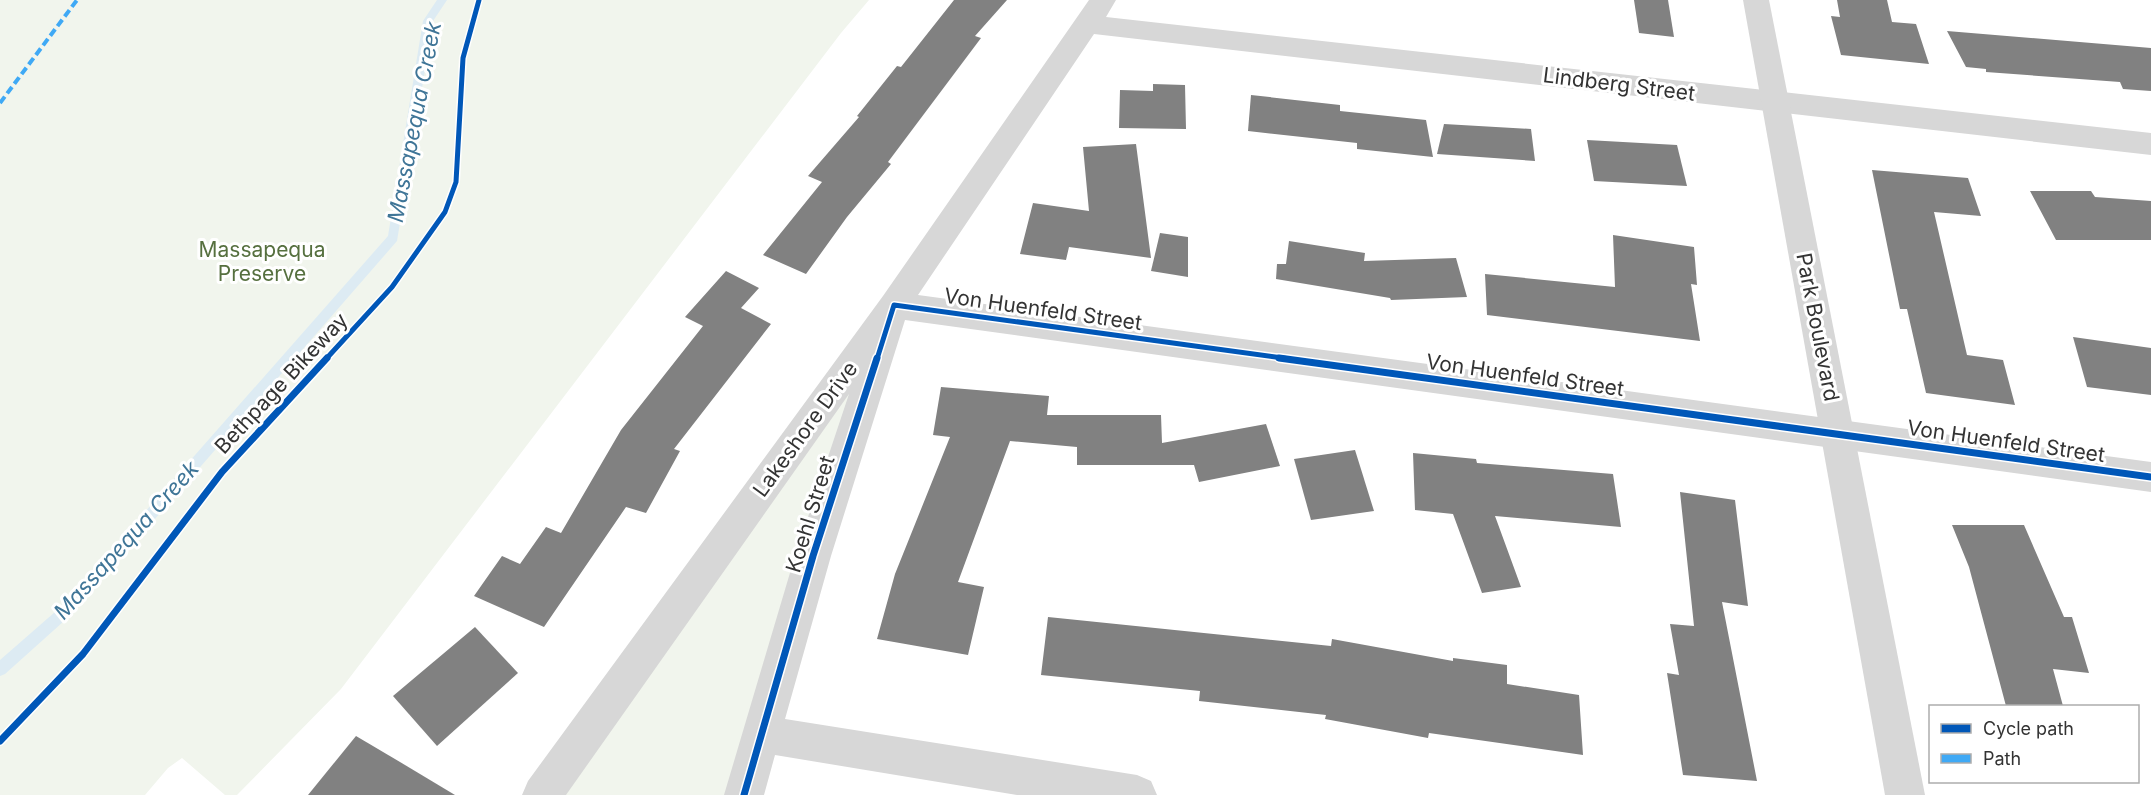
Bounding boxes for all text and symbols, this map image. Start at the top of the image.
water label: Massapequa Creek [382,19,446,225]
street label: Lindberg Street [1542,62,1697,106]
park label: Massapequa Preserve [199,237,325,286]
street label: Park Boulevard [1791,251,1845,403]
street label: Von Huenfeld Street [942,283,1144,335]
street label: Bethpage Bikeway [209,307,353,459]
street label: Von Huenfeld Street [1424,349,1626,401]
street label: Lakeshore Drive [748,357,862,501]
street label: Von Huenfeld Street [1905,415,2107,467]
street label: Koehl Street [780,452,840,575]
water label: Massapequa Creek [48,455,204,624]
legend [1929,705,2139,783]
text: Cycle path [1983,718,2074,739]
text: Path [1983,748,2021,769]

